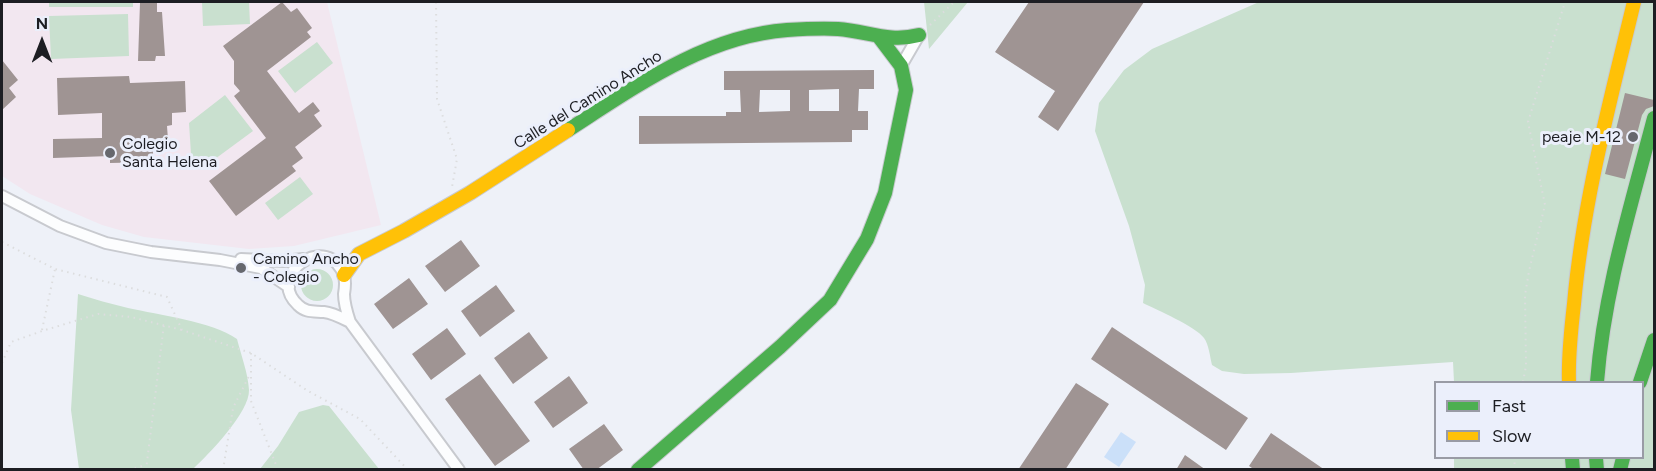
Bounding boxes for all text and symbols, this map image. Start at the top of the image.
north arrow [12,12,72,72]
text: N [36,14,48,33]
street label: Calle del Camino Ancho [510,47,666,153]
place label: peaje M-12 [1542,127,1621,147]
marker: peaje M-12 [1626,130,1640,144]
place label: Colegio Santa Helena [122,134,217,172]
marker: Colegio Santa Helena [103,146,117,160]
place label: Camino Ancho - Colegio [253,249,359,287]
marker: Camino Ancho - Colegio [234,261,248,275]
legend [1434,381,1644,459]
text: Fast [1492,395,1526,417]
text: Slow [1492,425,1531,447]

